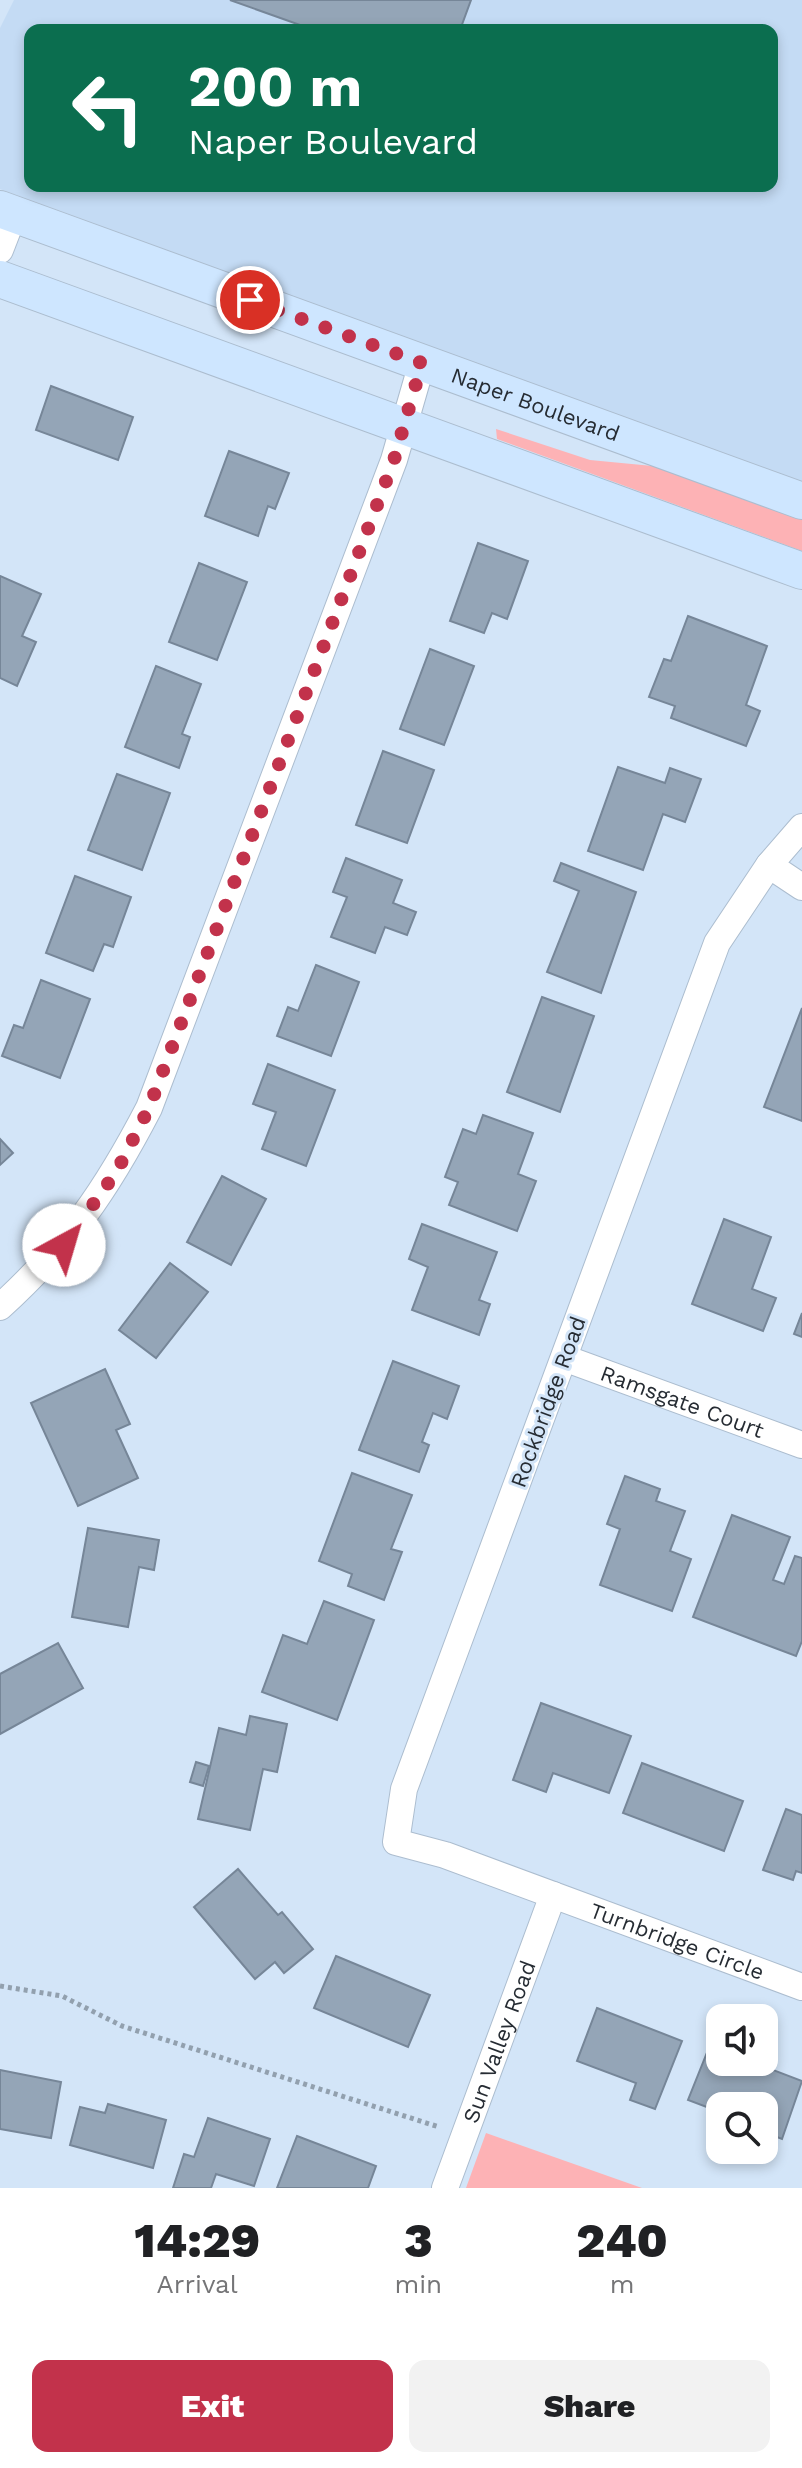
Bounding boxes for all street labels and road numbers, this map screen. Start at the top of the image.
street label: Naper Boulevard [448,362,623,446]
street label: Rockbridge Road [505,1313,591,1491]
street label: Ramsgate Court [597,1360,768,1443]
street label: Turnbridge Circle [587,1897,768,1984]
street label: Sun Valley Road [458,1957,540,2126]

